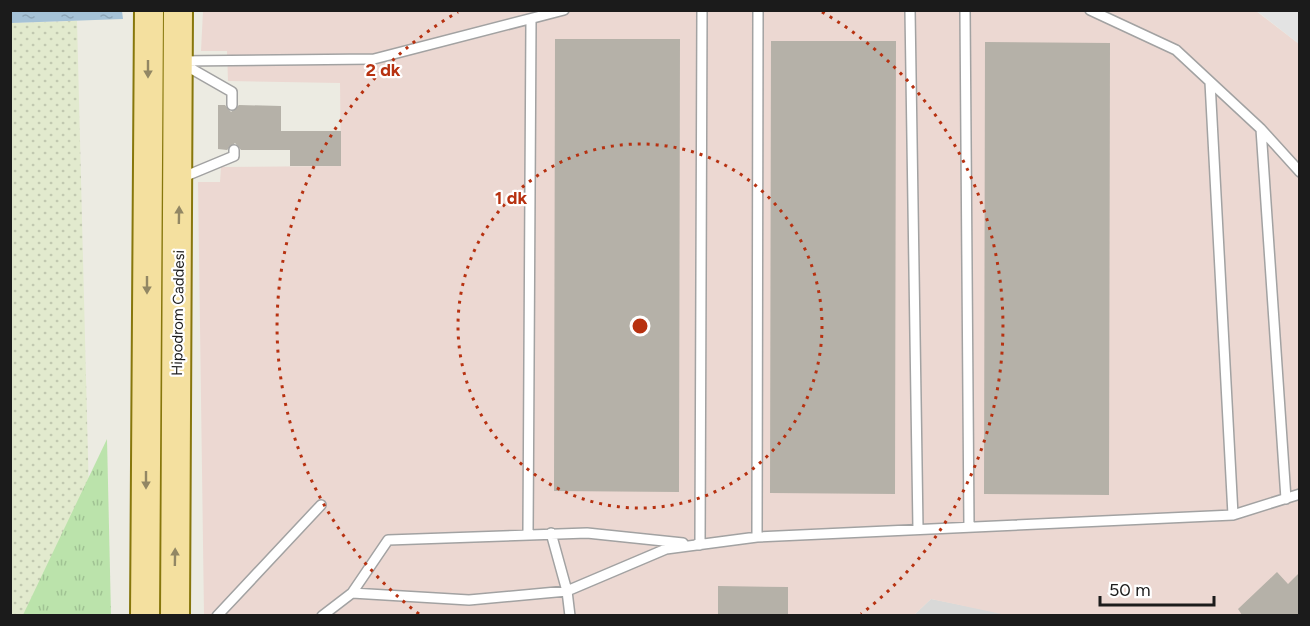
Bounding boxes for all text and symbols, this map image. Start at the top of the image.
one-way arrow [143,59,153,78]
text: 2 dk [365,59,401,81]
text: 1 dk [495,187,527,209]
one-way arrow [174,206,184,225]
street label: Hipodrom Caddesi [168,250,188,376]
one-way arrow [142,275,152,294]
centre of rings [630,316,650,336]
one-way arrow [141,470,150,489]
one-way arrow [170,548,180,567]
scale bar [1100,569,1214,607]
text: 50 m [1109,579,1151,601]

